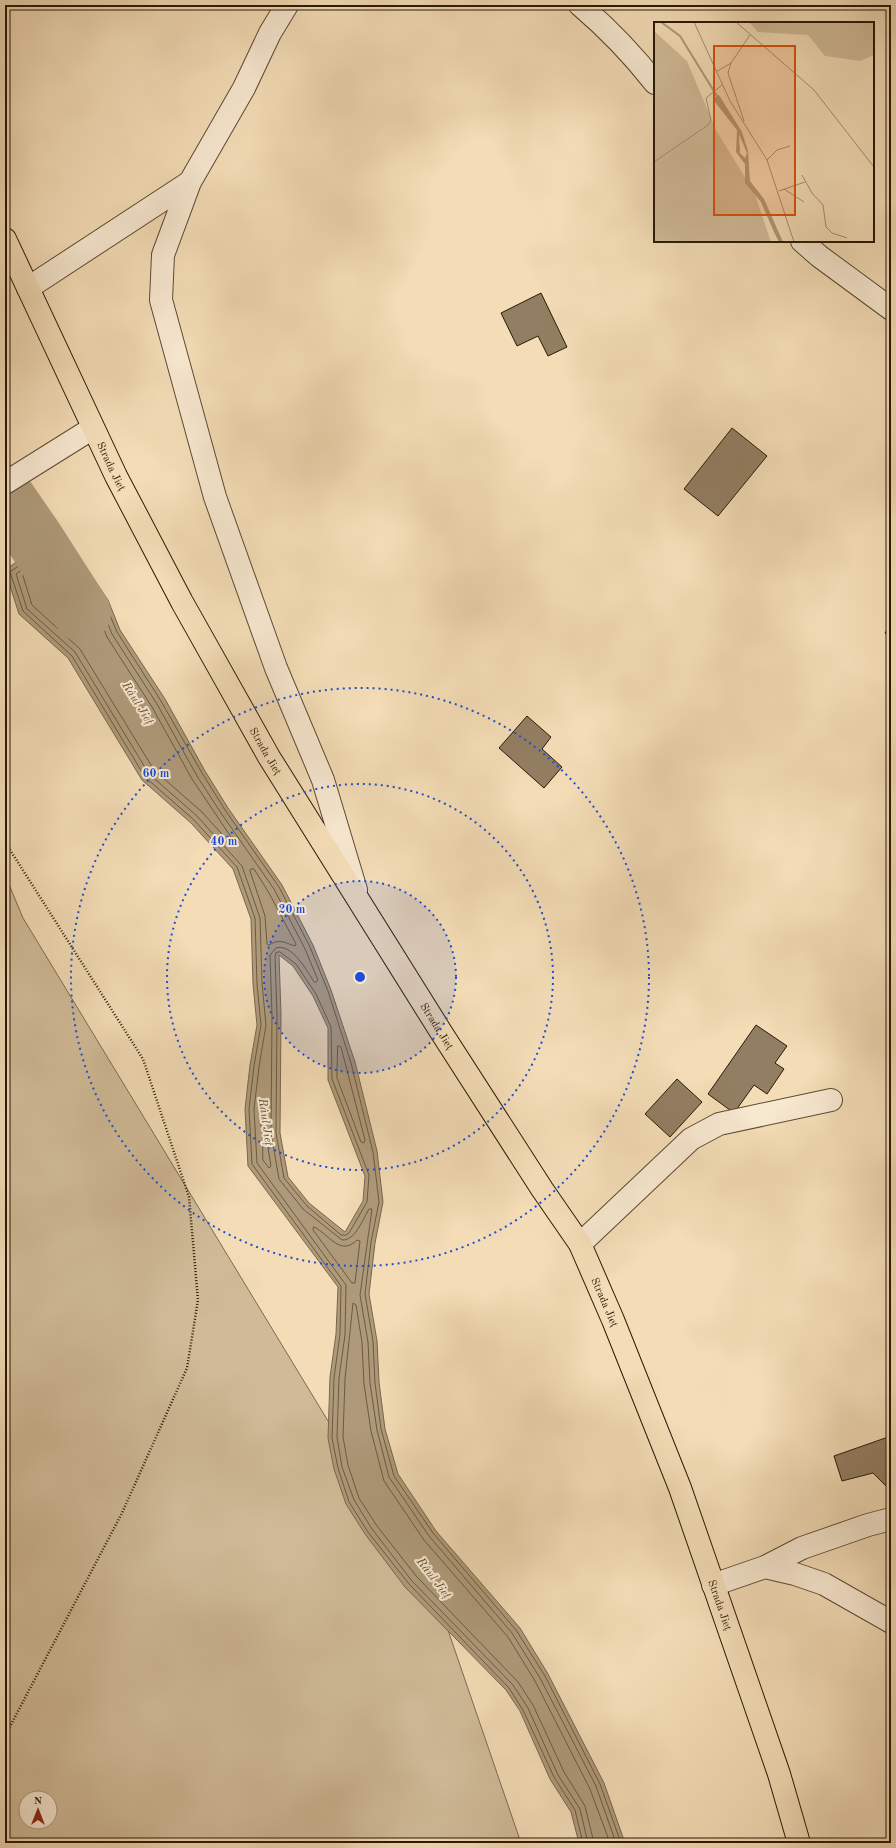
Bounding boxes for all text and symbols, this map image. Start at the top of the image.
inset map [654,22,874,242]
street label: Strada Jieț [94,441,127,493]
water label: Râul Jieț [119,679,155,727]
street label: Strada Jieț [247,726,283,778]
text: 60 m [143,768,170,780]
text: 40 m [211,836,238,848]
text: 20 m [279,904,306,916]
centre of rings [353,970,367,984]
street label: Strada Jieț [417,1002,455,1052]
water label: Râul Jieț [256,1097,274,1147]
street label: Strada Jieț [588,1276,619,1329]
water label: Râul Jieț [413,1555,453,1602]
street label: Strada Jieț [705,1579,733,1632]
north arrow [18,1790,58,1830]
text: N [34,1796,43,1807]

